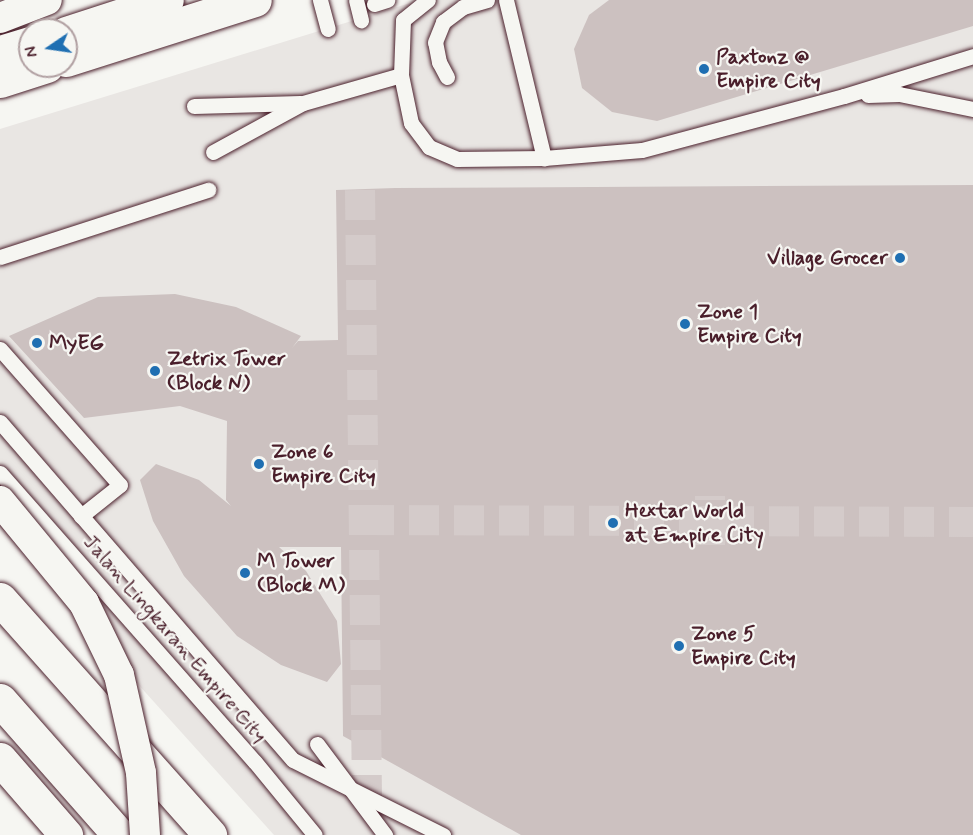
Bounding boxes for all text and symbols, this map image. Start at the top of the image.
north arrow [18,18,78,78]
text: N [20,44,43,59]
place label: Paxtonz @ Empire City [716,44,821,94]
marker: Paxtonz @ Empire City [697,62,711,76]
place label: Village Grocer [767,245,888,271]
marker: Village Grocer [893,251,907,265]
place label: Zone 1 Empire City [697,299,802,349]
marker: Zone 1 Empire City [678,317,692,331]
place label: MyEG [49,330,104,356]
marker: MyEG [30,336,44,350]
place label: Zetrix Tower (Block N) [167,346,284,396]
marker: Zetrix Tower (Block N) [148,364,162,378]
place label: Zone 6 Empire City [271,439,376,489]
marker: Zone 6 Empire City [252,457,266,471]
place label: Hextar World at Empire City [625,498,758,548]
marker: Hextar World at Empire City [606,516,620,530]
street label: Jalan Lingkaran Empire City [77,529,273,749]
place label: M Tower (Block M) [257,548,344,598]
marker: M Tower (Block M) [238,566,252,580]
place label: Zone 5 Empire City [691,621,796,671]
marker: Zone 5 Empire City [672,639,686,653]

